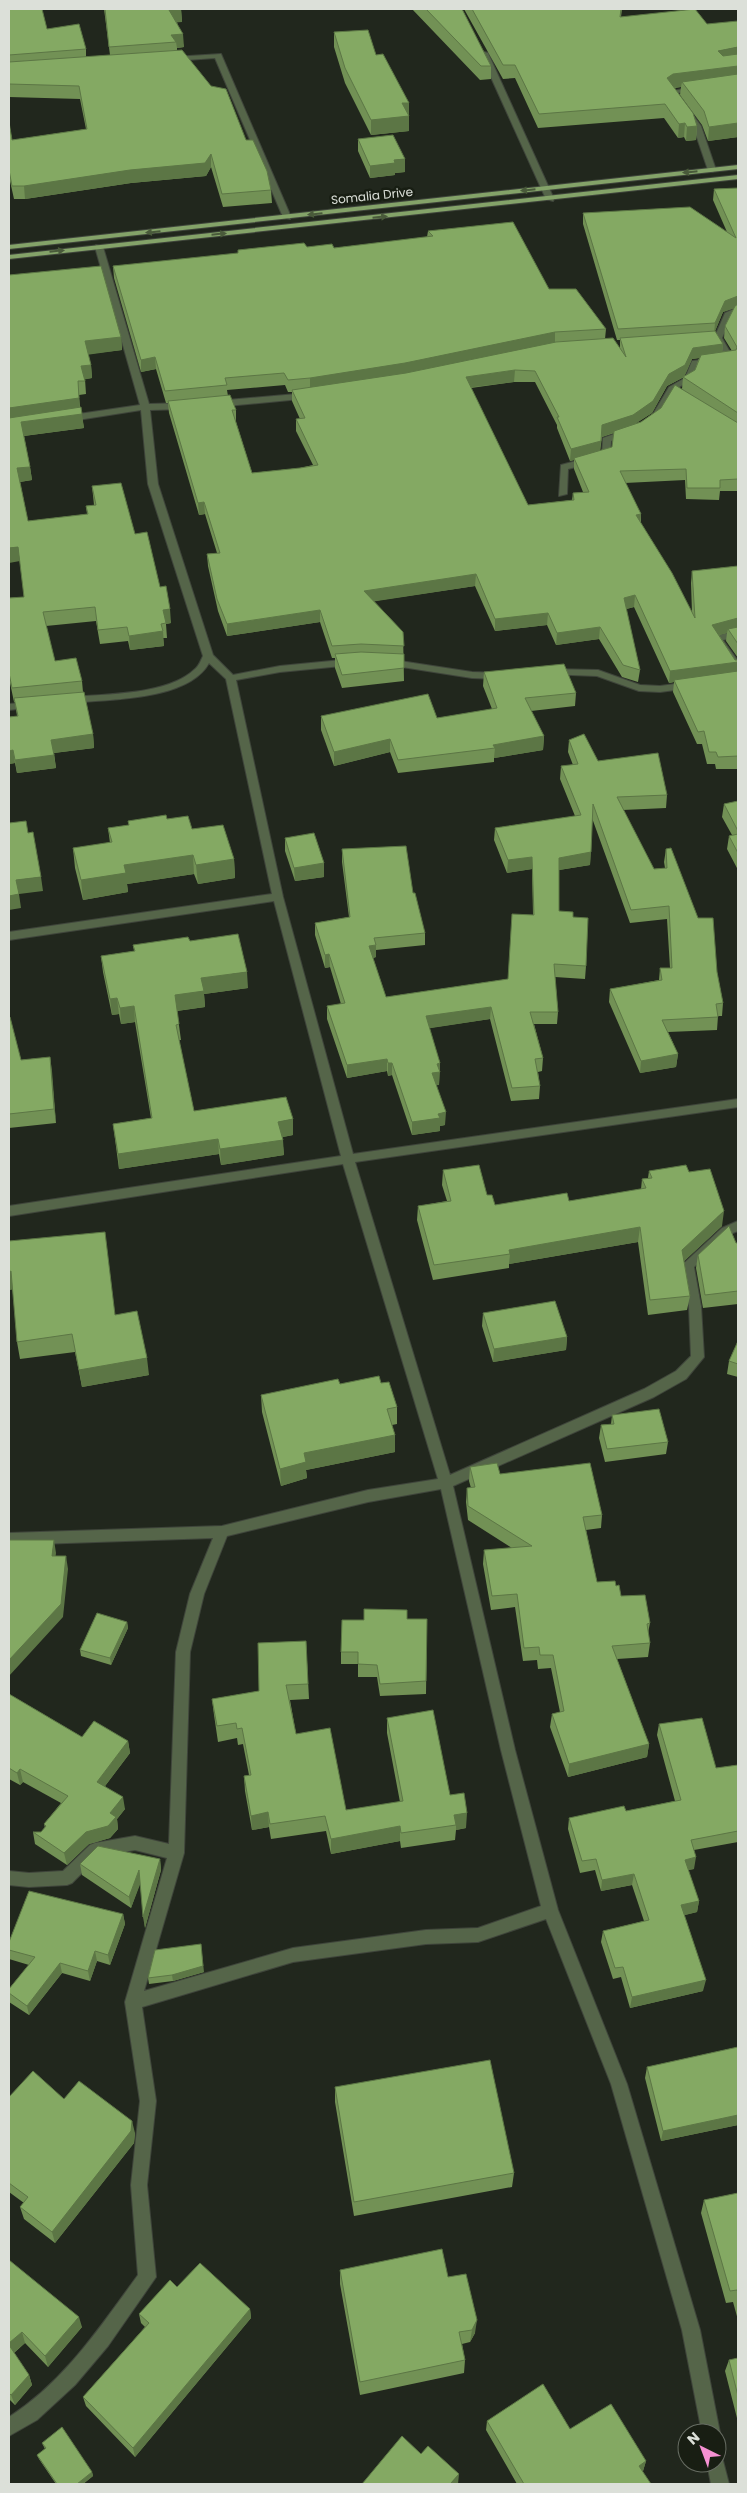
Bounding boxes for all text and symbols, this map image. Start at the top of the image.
one-way arrow [681,168,697,176]
street label: Somalia Drive [330,183,414,208]
one-way arrow [520,186,536,194]
one-way arrow [306,210,322,218]
one-way arrow [373,213,389,221]
one-way arrow [145,228,161,236]
one-way arrow [211,230,227,238]
one-way arrow [50,247,66,255]
north arrow [677,2423,727,2473]
text: N [683,2427,704,2449]

